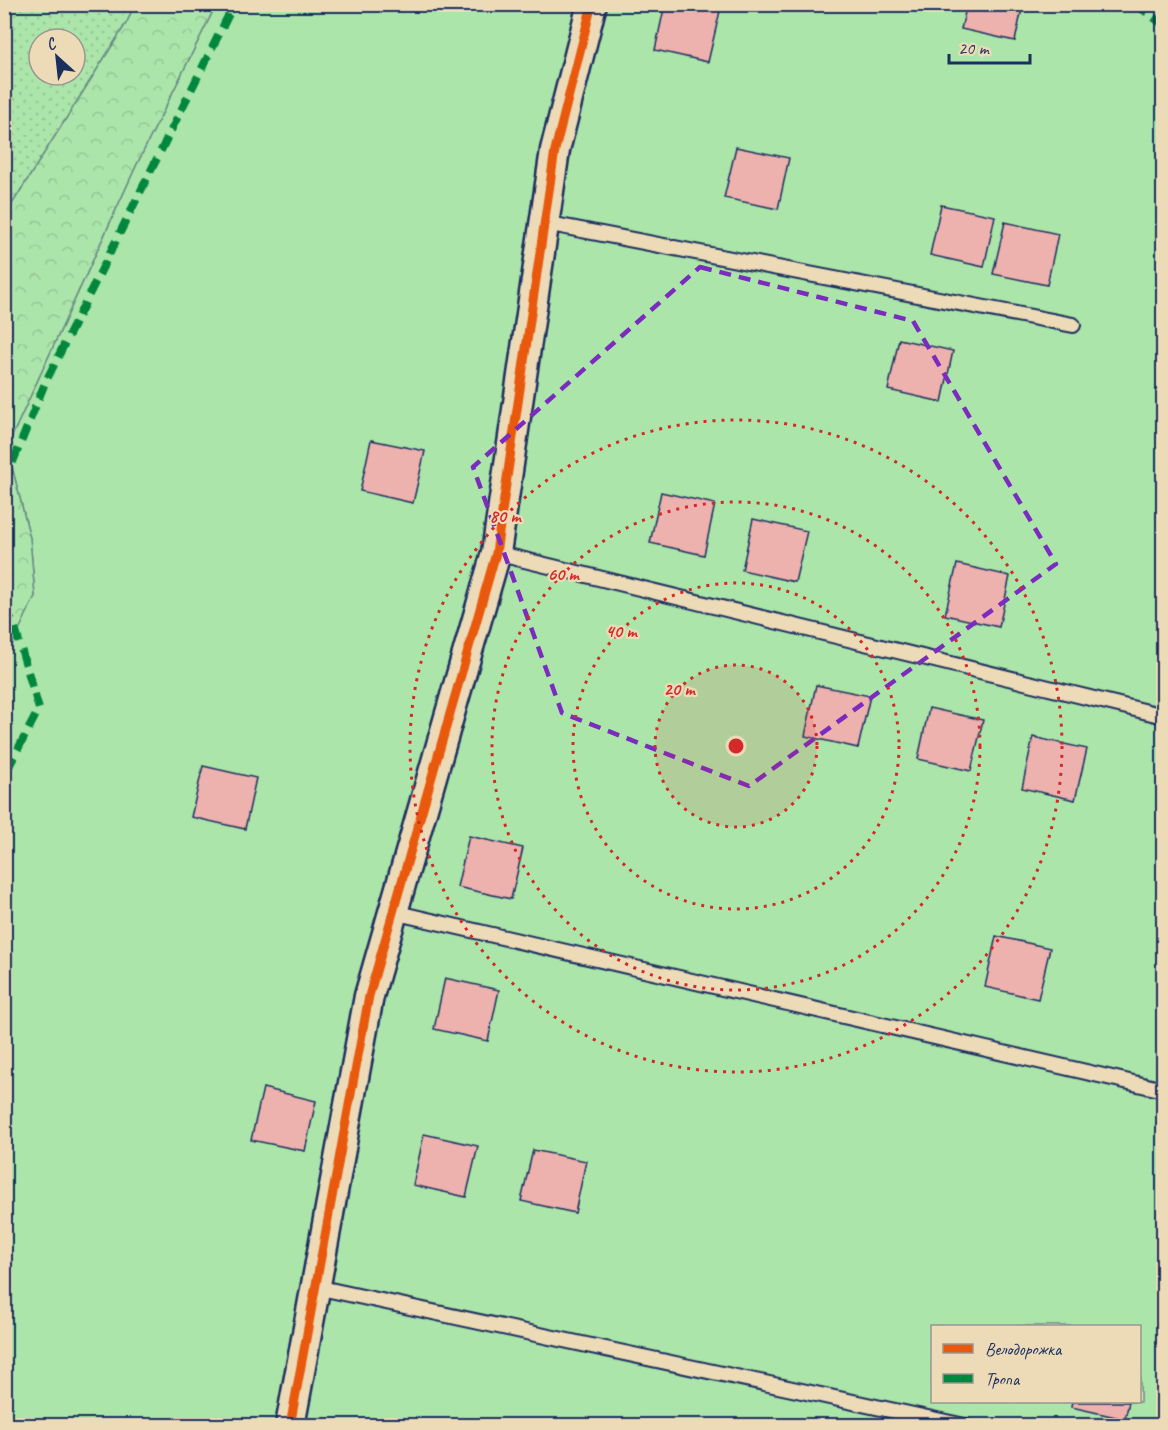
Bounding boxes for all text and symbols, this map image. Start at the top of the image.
north arrow [27,27,87,87]
scale bar [949,27,1030,65]
text: С [43,33,61,55]
text: 20 m [958,37,991,59]
text: 80 m [490,505,522,527]
text: 60 m [547,563,580,585]
text: 40 m [606,620,638,642]
text: 20 m [664,678,696,700]
centre of rings [726,736,746,756]
legend [931,1325,1141,1403]
text: Велодорожка [985,1338,1063,1360]
text: Тропа [985,1368,1021,1390]

